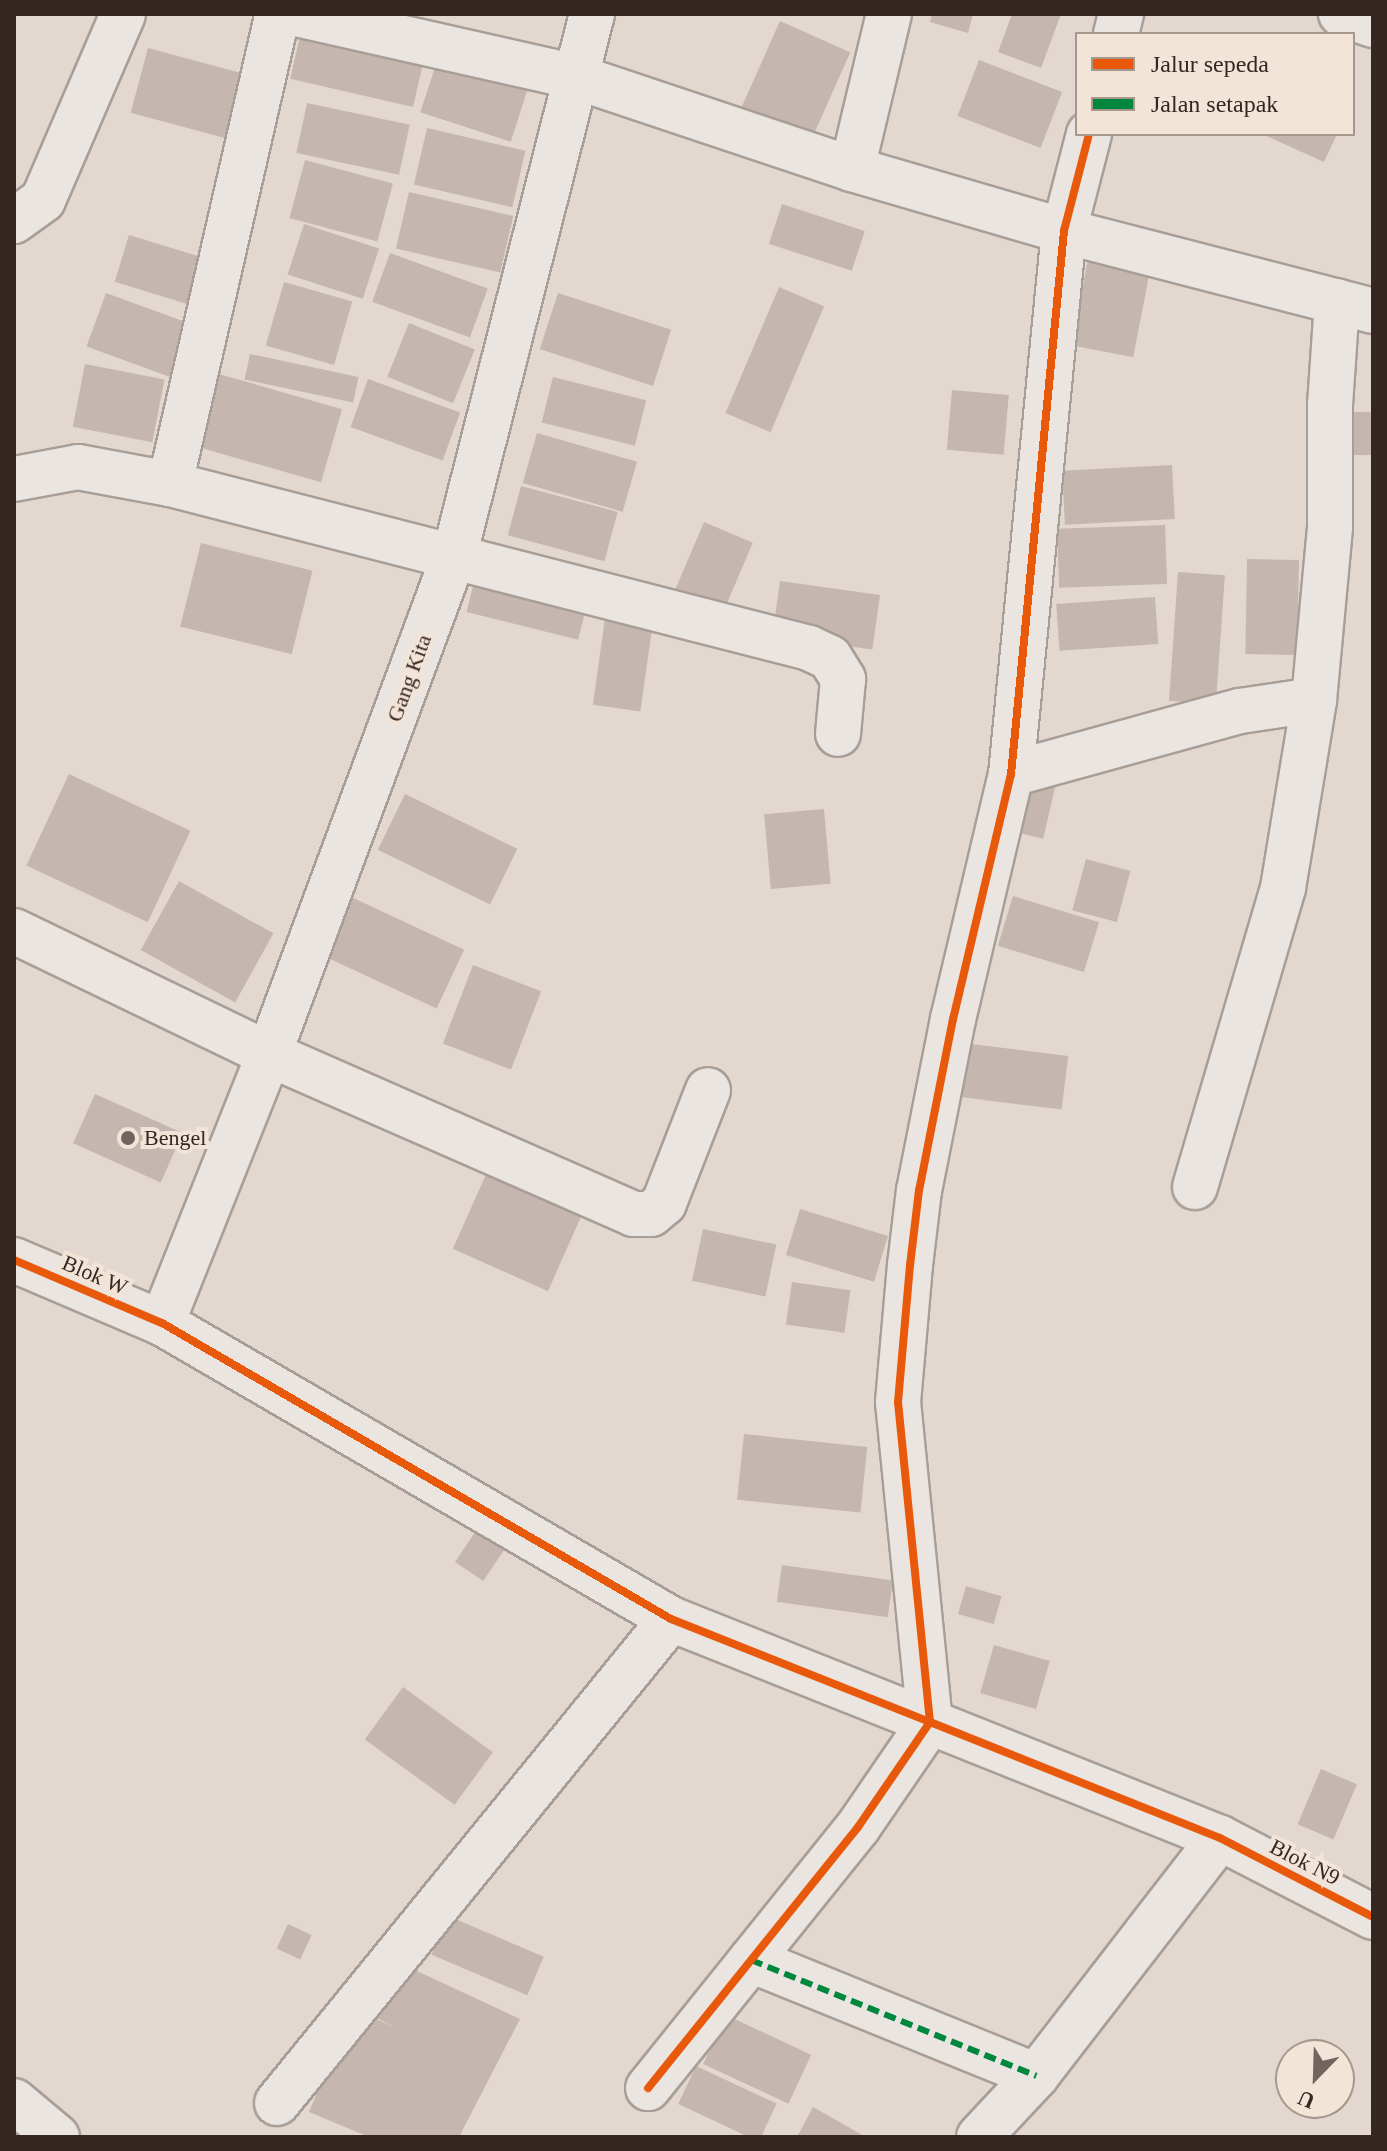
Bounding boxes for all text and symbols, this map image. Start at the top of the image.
legend [1075,32,1355,136]
text: Jalur sepeda [1151,51,1269,77]
text: Jalan setapak [1151,91,1278,117]
street label: Gang Kita [381,631,437,725]
place label: Bengel [144,1125,206,1151]
marker: Bengel [119,1129,137,1147]
street label: Blok W [58,1249,132,1301]
street label: Blok N9 [1266,1833,1344,1891]
north arrow [1275,2039,1355,2119]
text: U [1294,2085,1318,2114]

